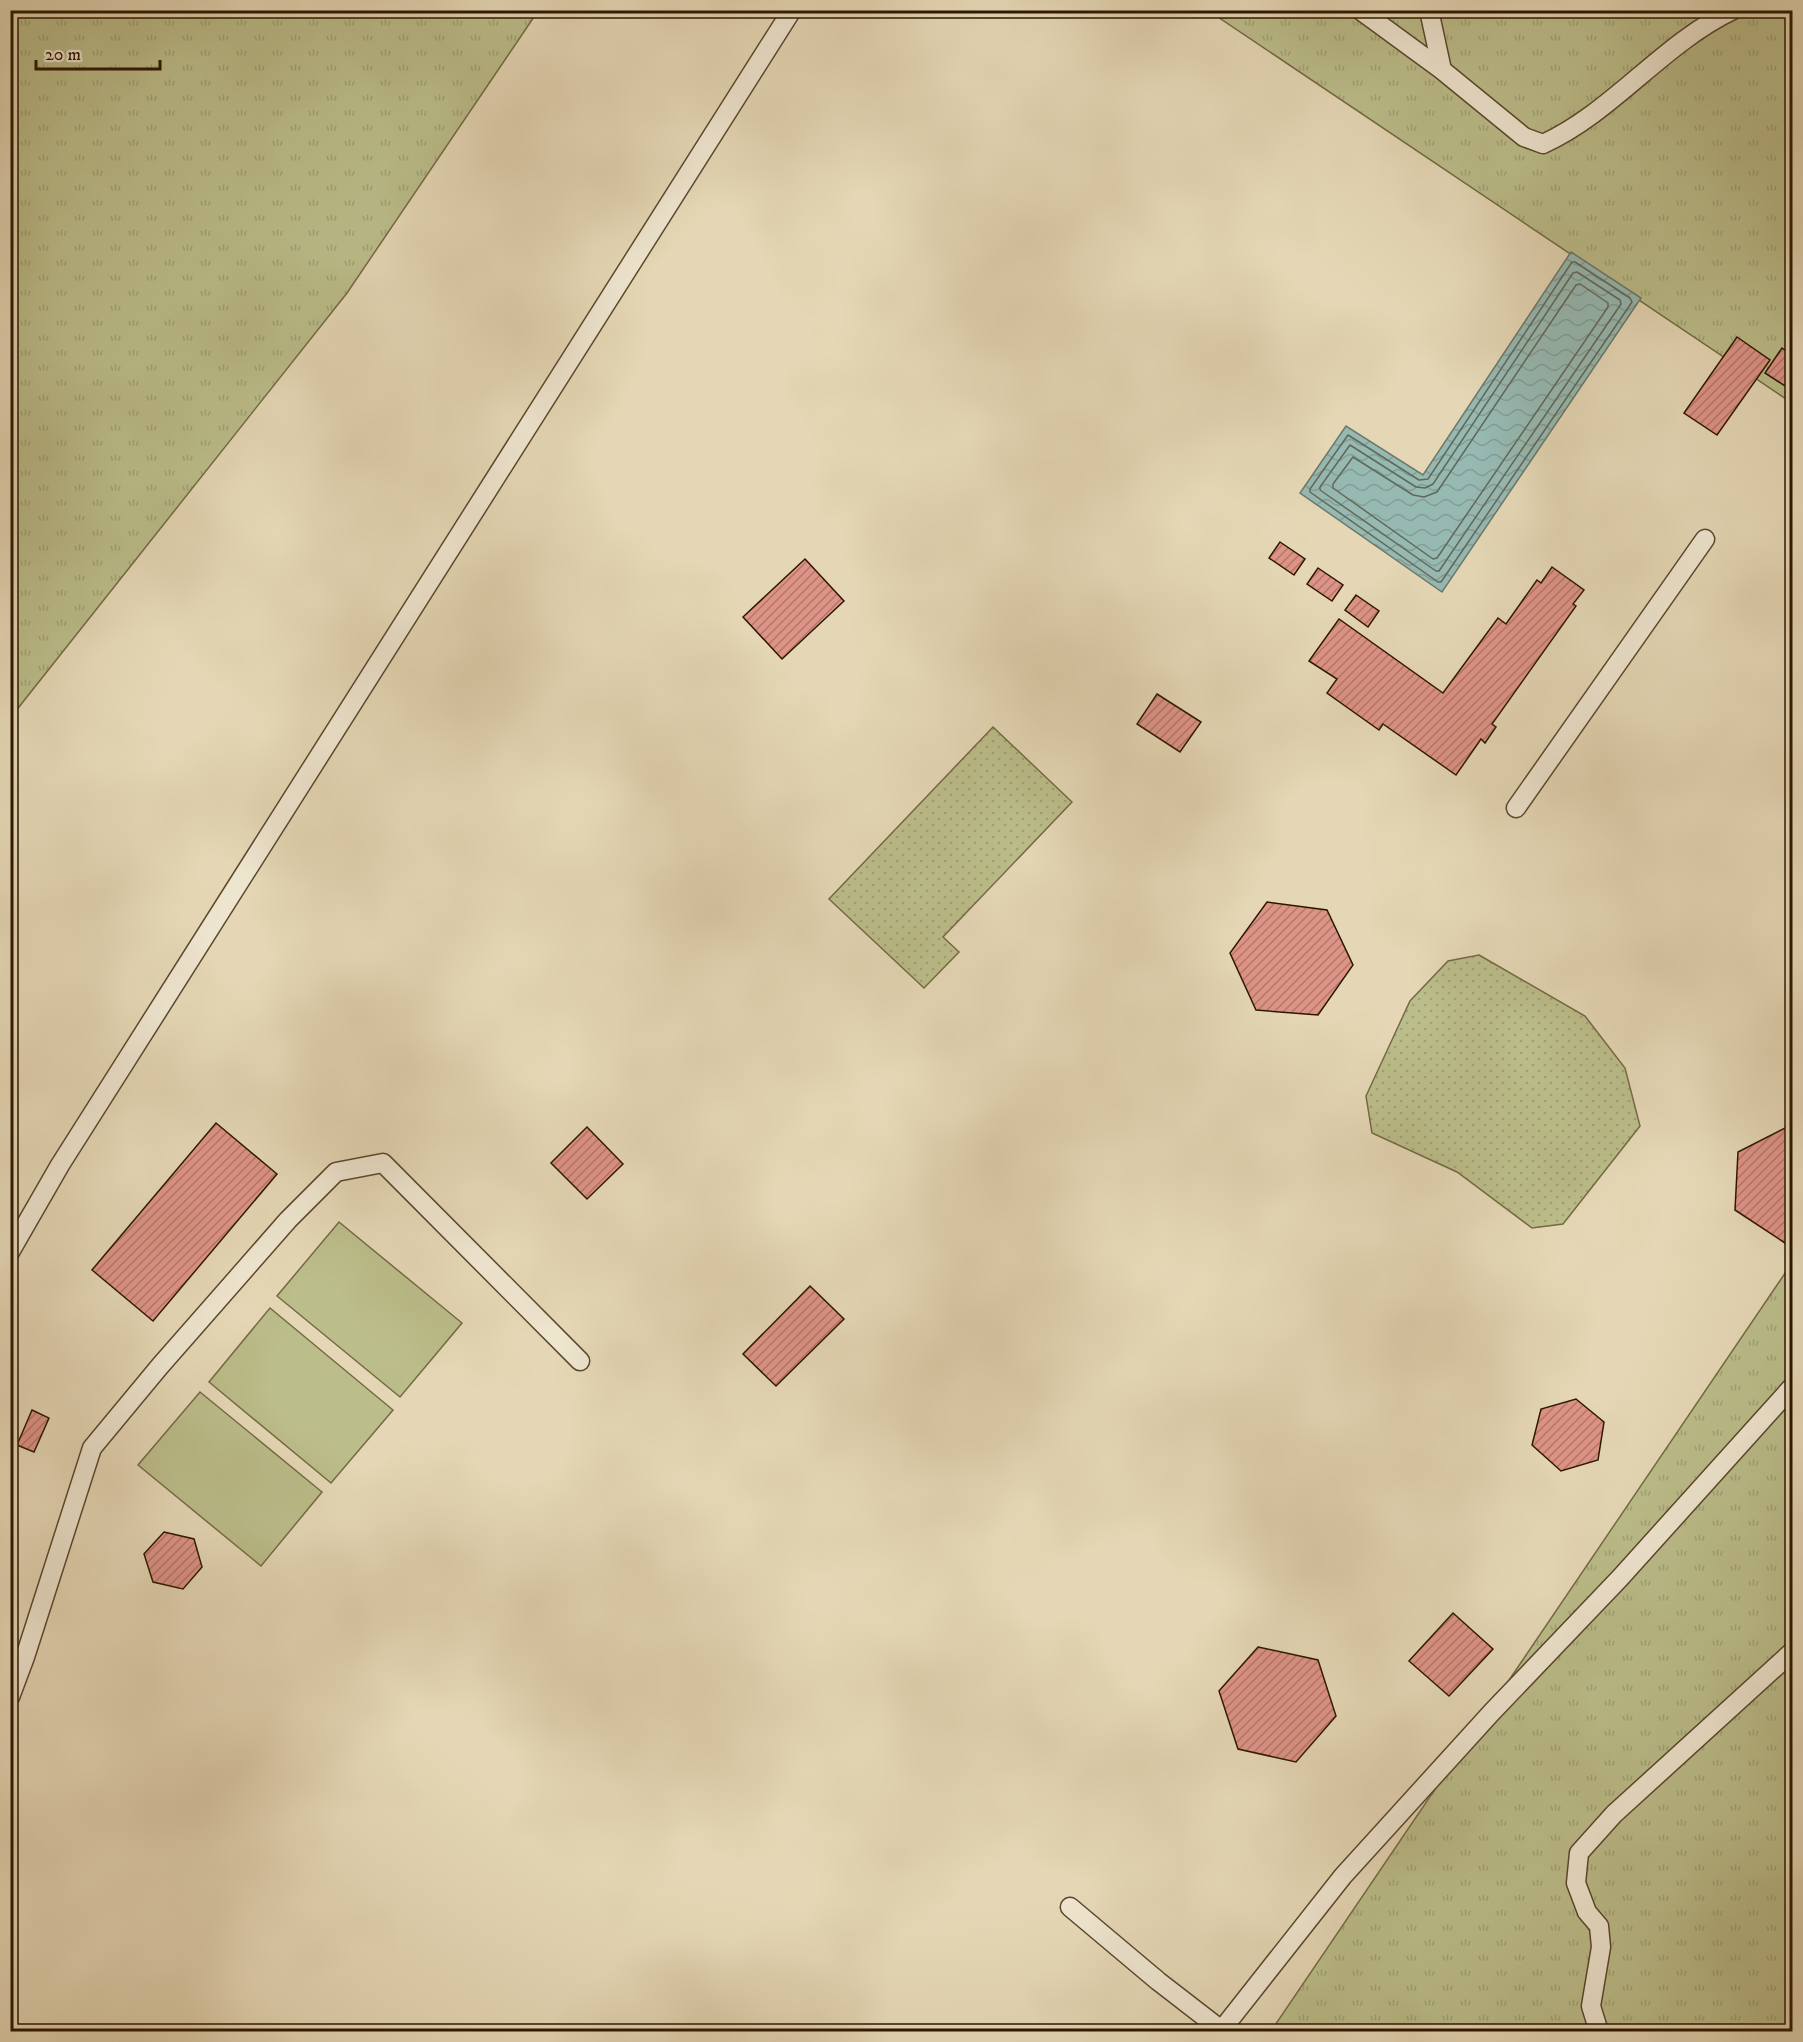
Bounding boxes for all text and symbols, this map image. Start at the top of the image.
scale bar [36,33,160,71]
text: 20 m [45,44,81,66]

